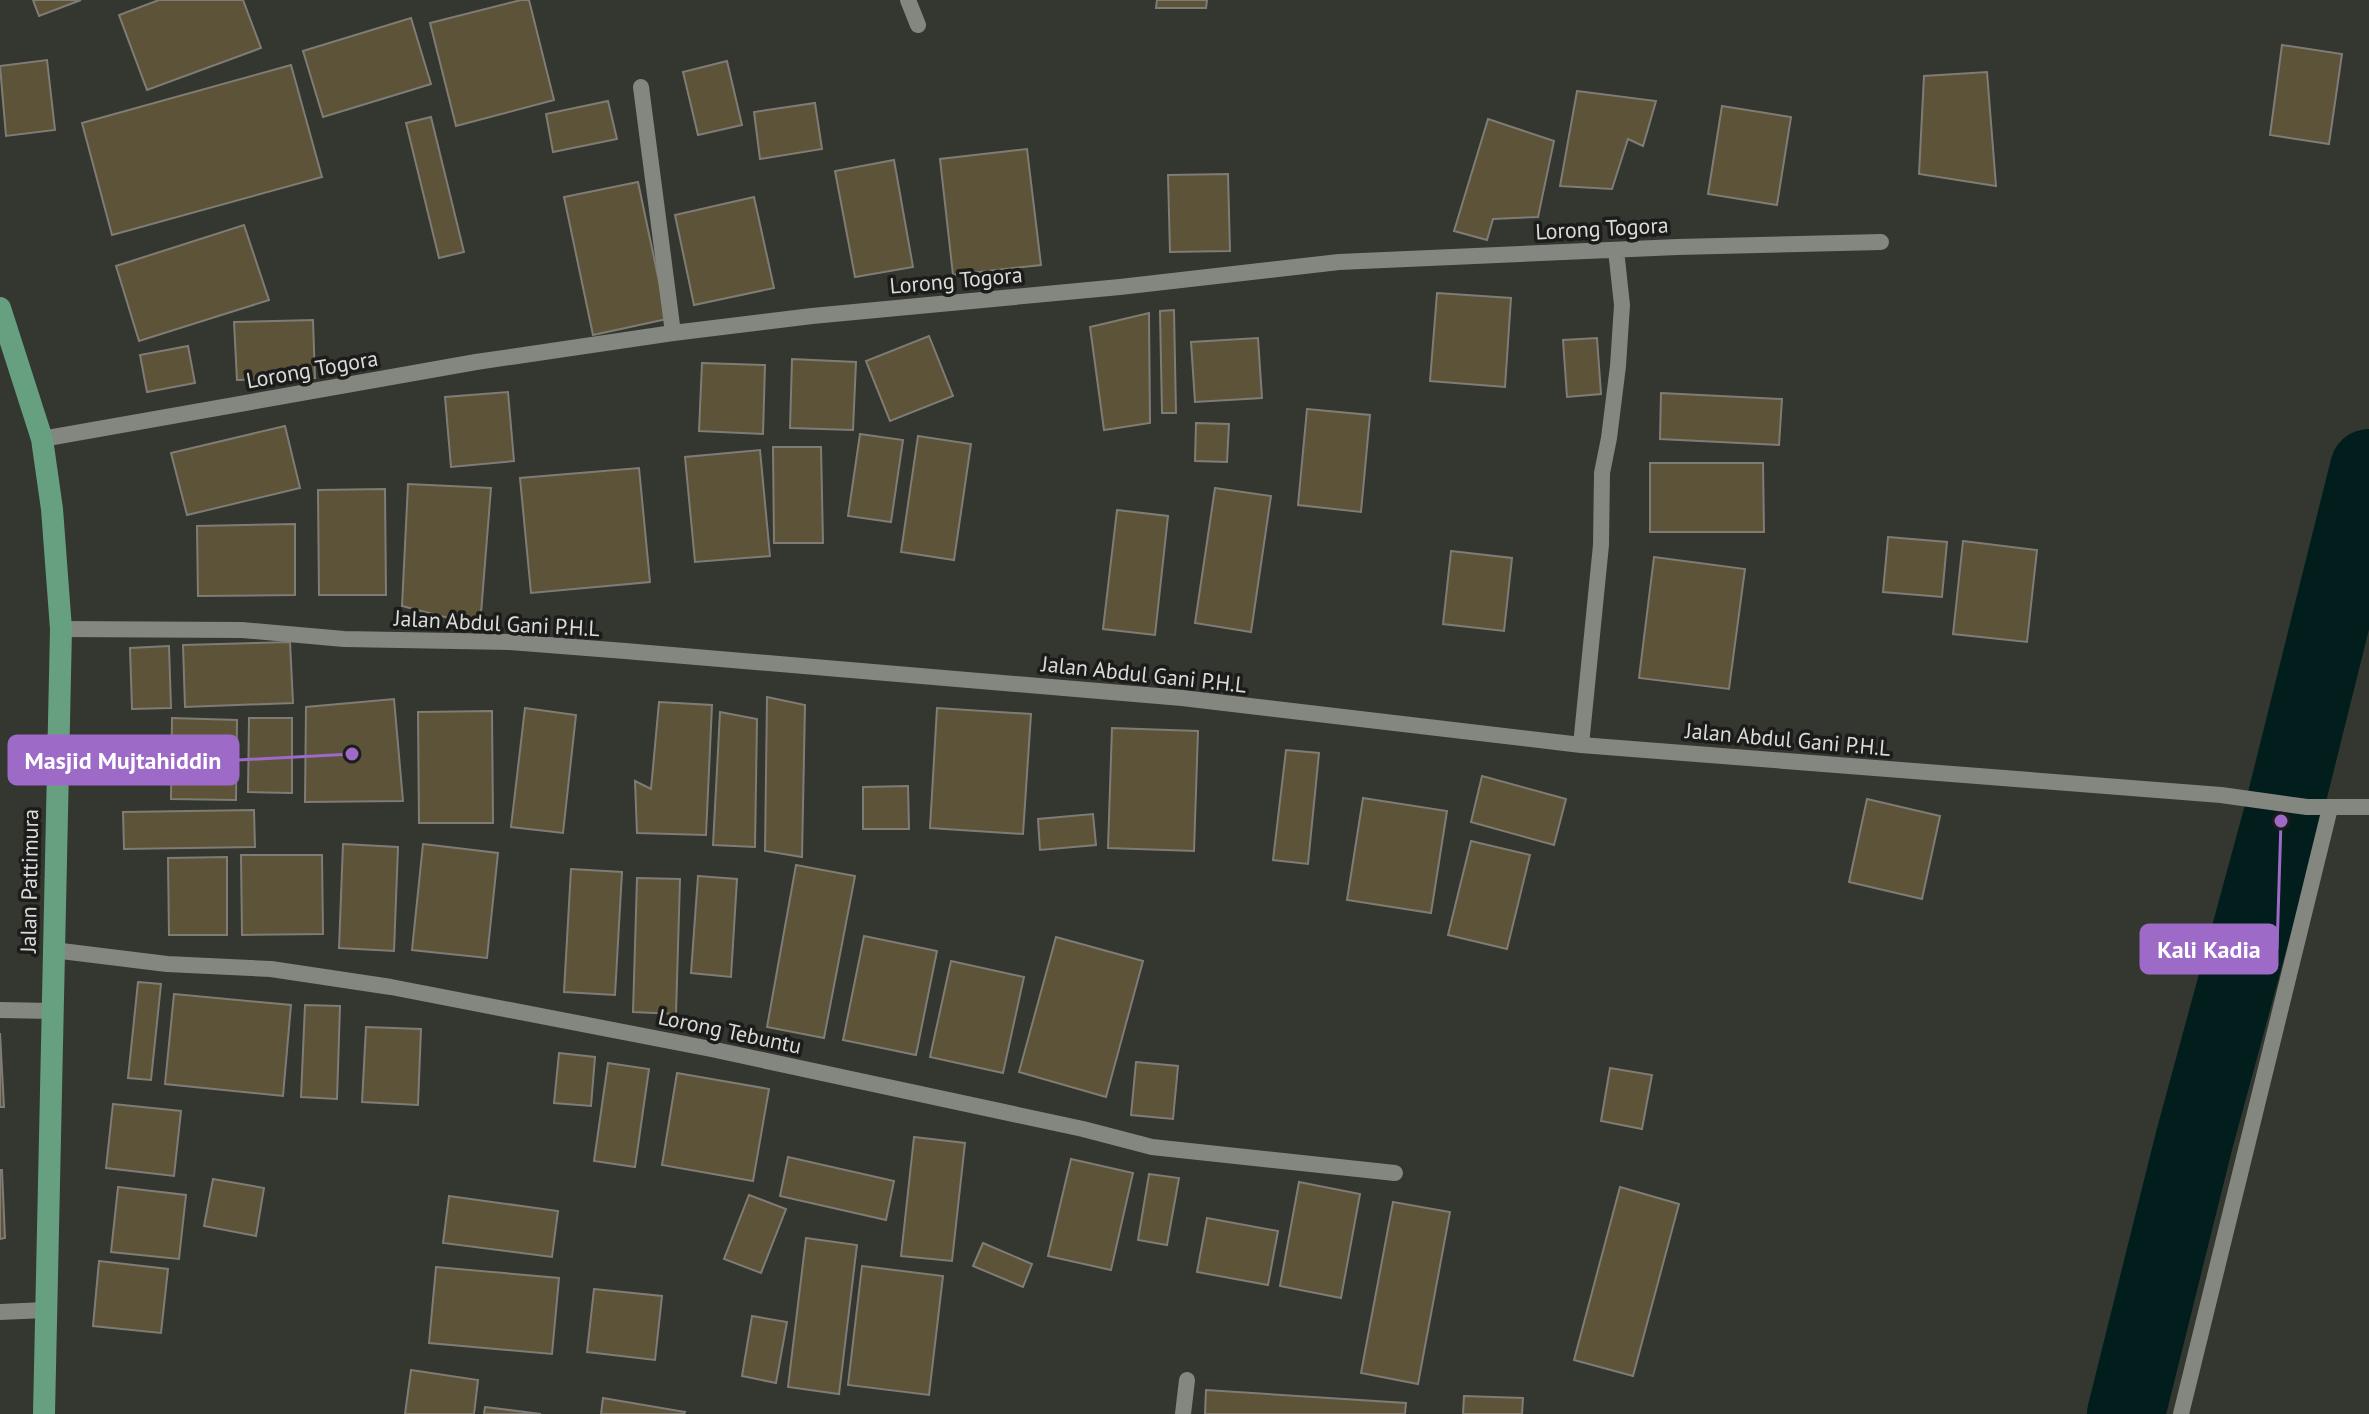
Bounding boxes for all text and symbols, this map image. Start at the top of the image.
street label: Lorong Togora [1535,211,1669,245]
street label: Lorong Togora [888,260,1024,300]
street label: Lorong Togora [244,344,380,394]
street label: Jalan Abdul Gani P.H.L [393,604,600,642]
street label: Jalan Abdul Gani P.H.L [1039,649,1248,699]
street label: Jalan Abdul Gani P.H.L [1683,716,1892,762]
callout: Masjid Mujtahiddin [9,736,238,784]
text: Masjid Mujtahiddin [25,745,221,776]
street label: Jalan Pattimura [14,809,44,954]
callout: Kali Kadia [2141,925,2277,973]
text: Kali Kadia [2157,934,2261,965]
street label: Lorong Tebuntu [656,1002,804,1060]

